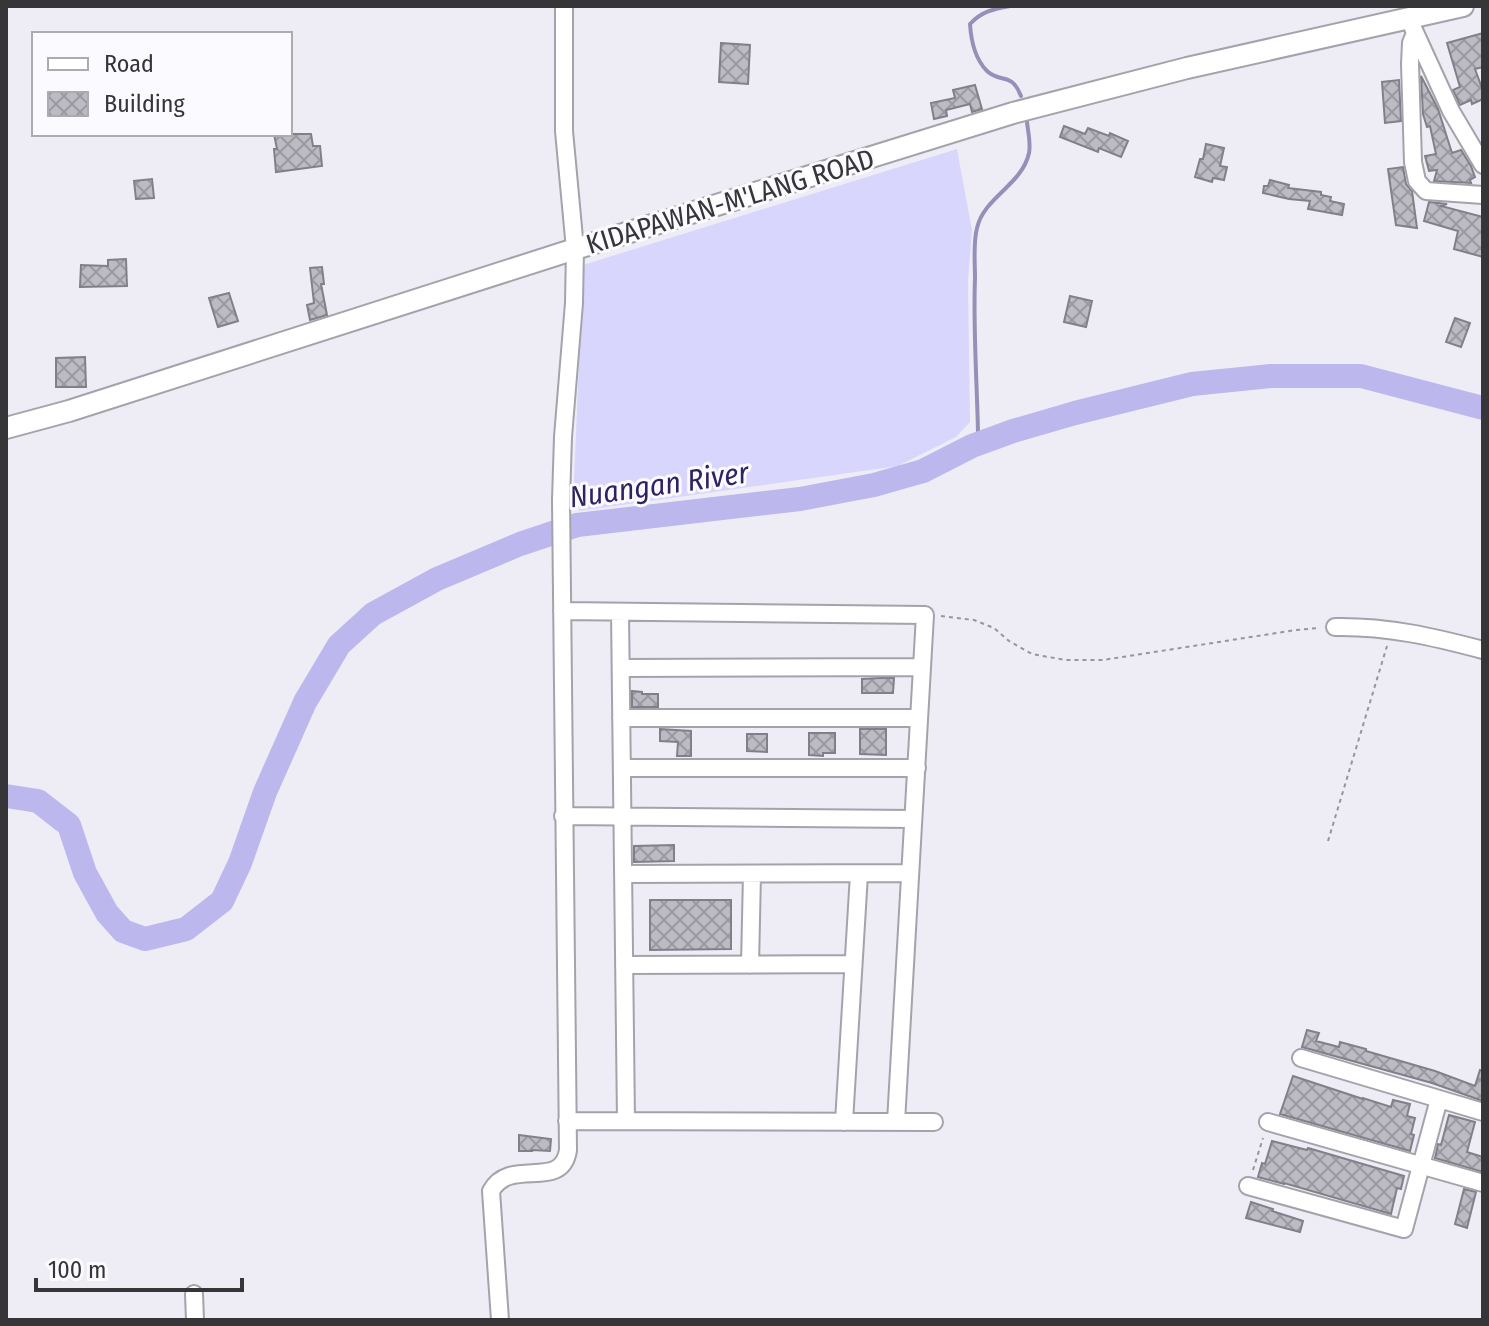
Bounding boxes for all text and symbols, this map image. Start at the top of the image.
legend [32,32,292,136]
text: Road [104,50,154,78]
text: Building [104,90,186,118]
street label: KIDAPAWAN-M'LANG ROAD [582,142,878,261]
water label: Nuangan River [567,454,752,515]
scale bar [36,1242,242,1292]
text: 100 m [48,1256,106,1284]

